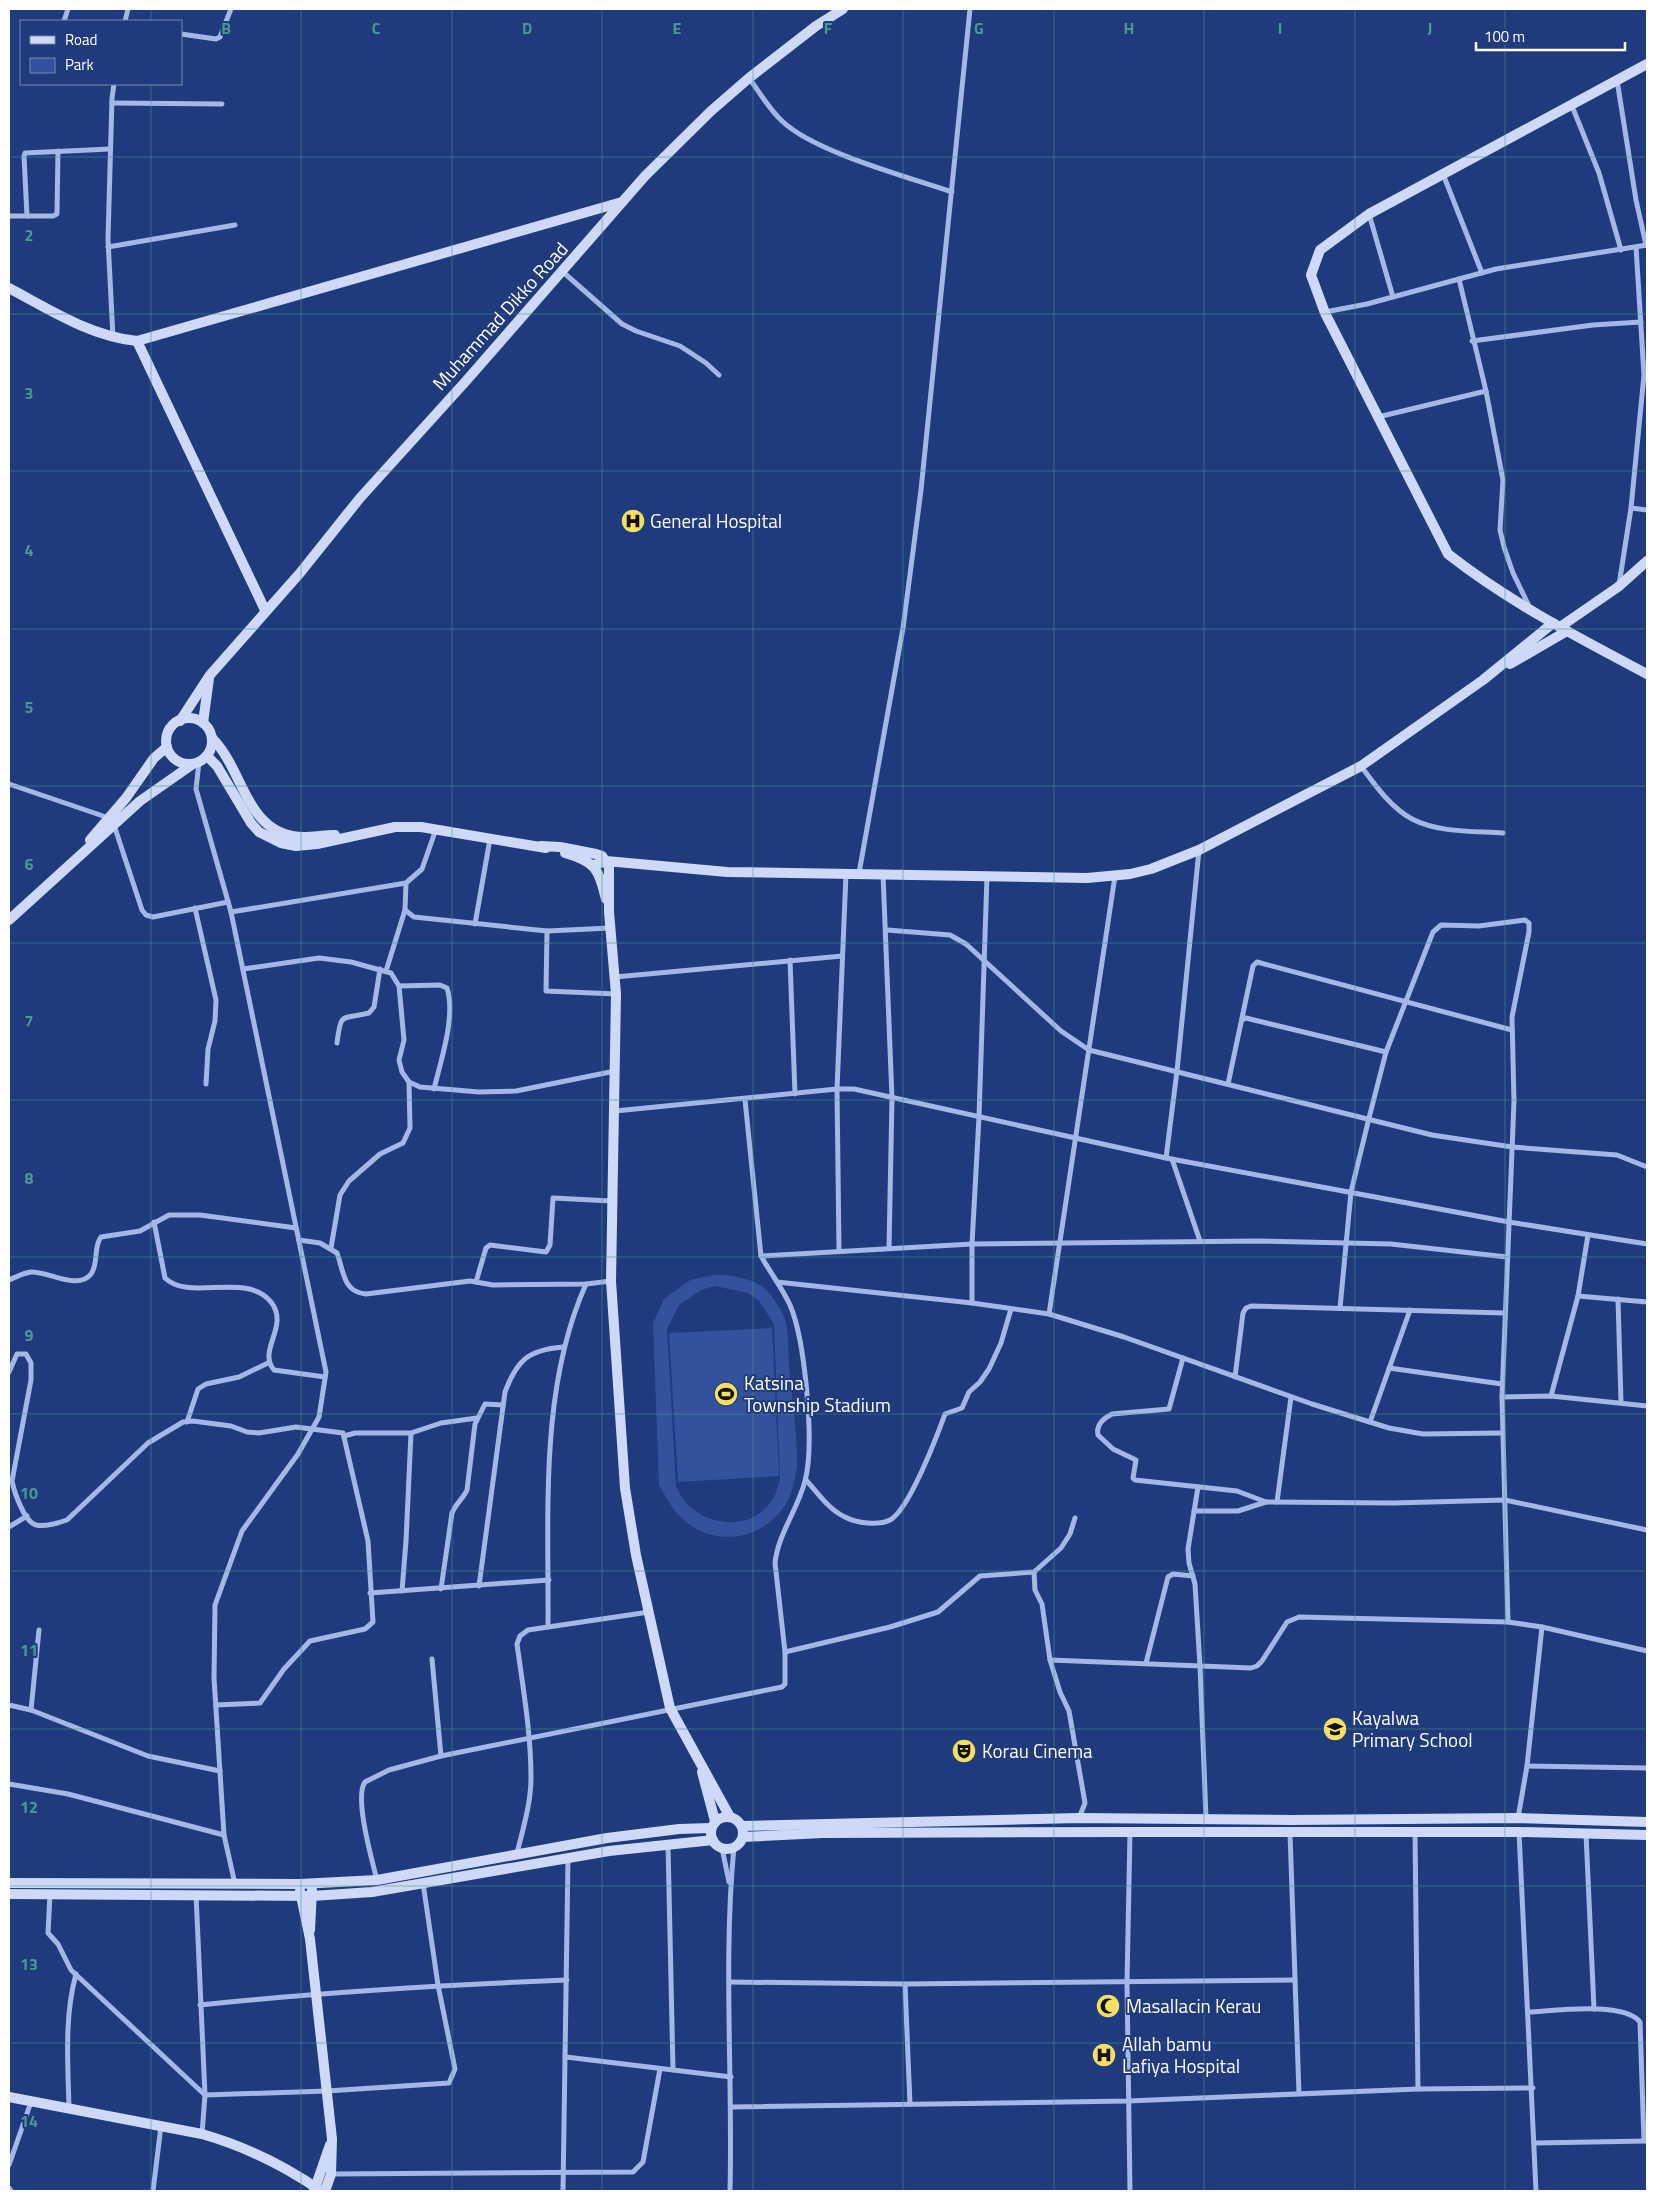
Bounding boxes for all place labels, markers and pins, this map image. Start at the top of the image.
place label: General Hospital [650,506,782,535]
hospital icon: General Hospital [620,508,646,534]
place label: Katsina Township Stadium [744,1368,891,1419]
sports icon: Katsina Township Stadium [713,1381,739,1407]
place label: Kayalwa Primary School [1352,1703,1473,1754]
school or university icon: Kayalwa Primary School [1322,1716,1348,1742]
place label: Korau Cinema [982,1736,1093,1765]
theatre icon: Korau Cinema [951,1738,977,1764]
place label: Masallacin Kerau [1126,1991,1261,2020]
mosque icon: Masallacin Kerau [1095,1993,1121,2019]
place label: Allah bamu Lafiya Hospital [1122,2029,1240,2080]
hospital icon: Allah bamu Lafiya Hospital [1091,2042,1117,2068]

